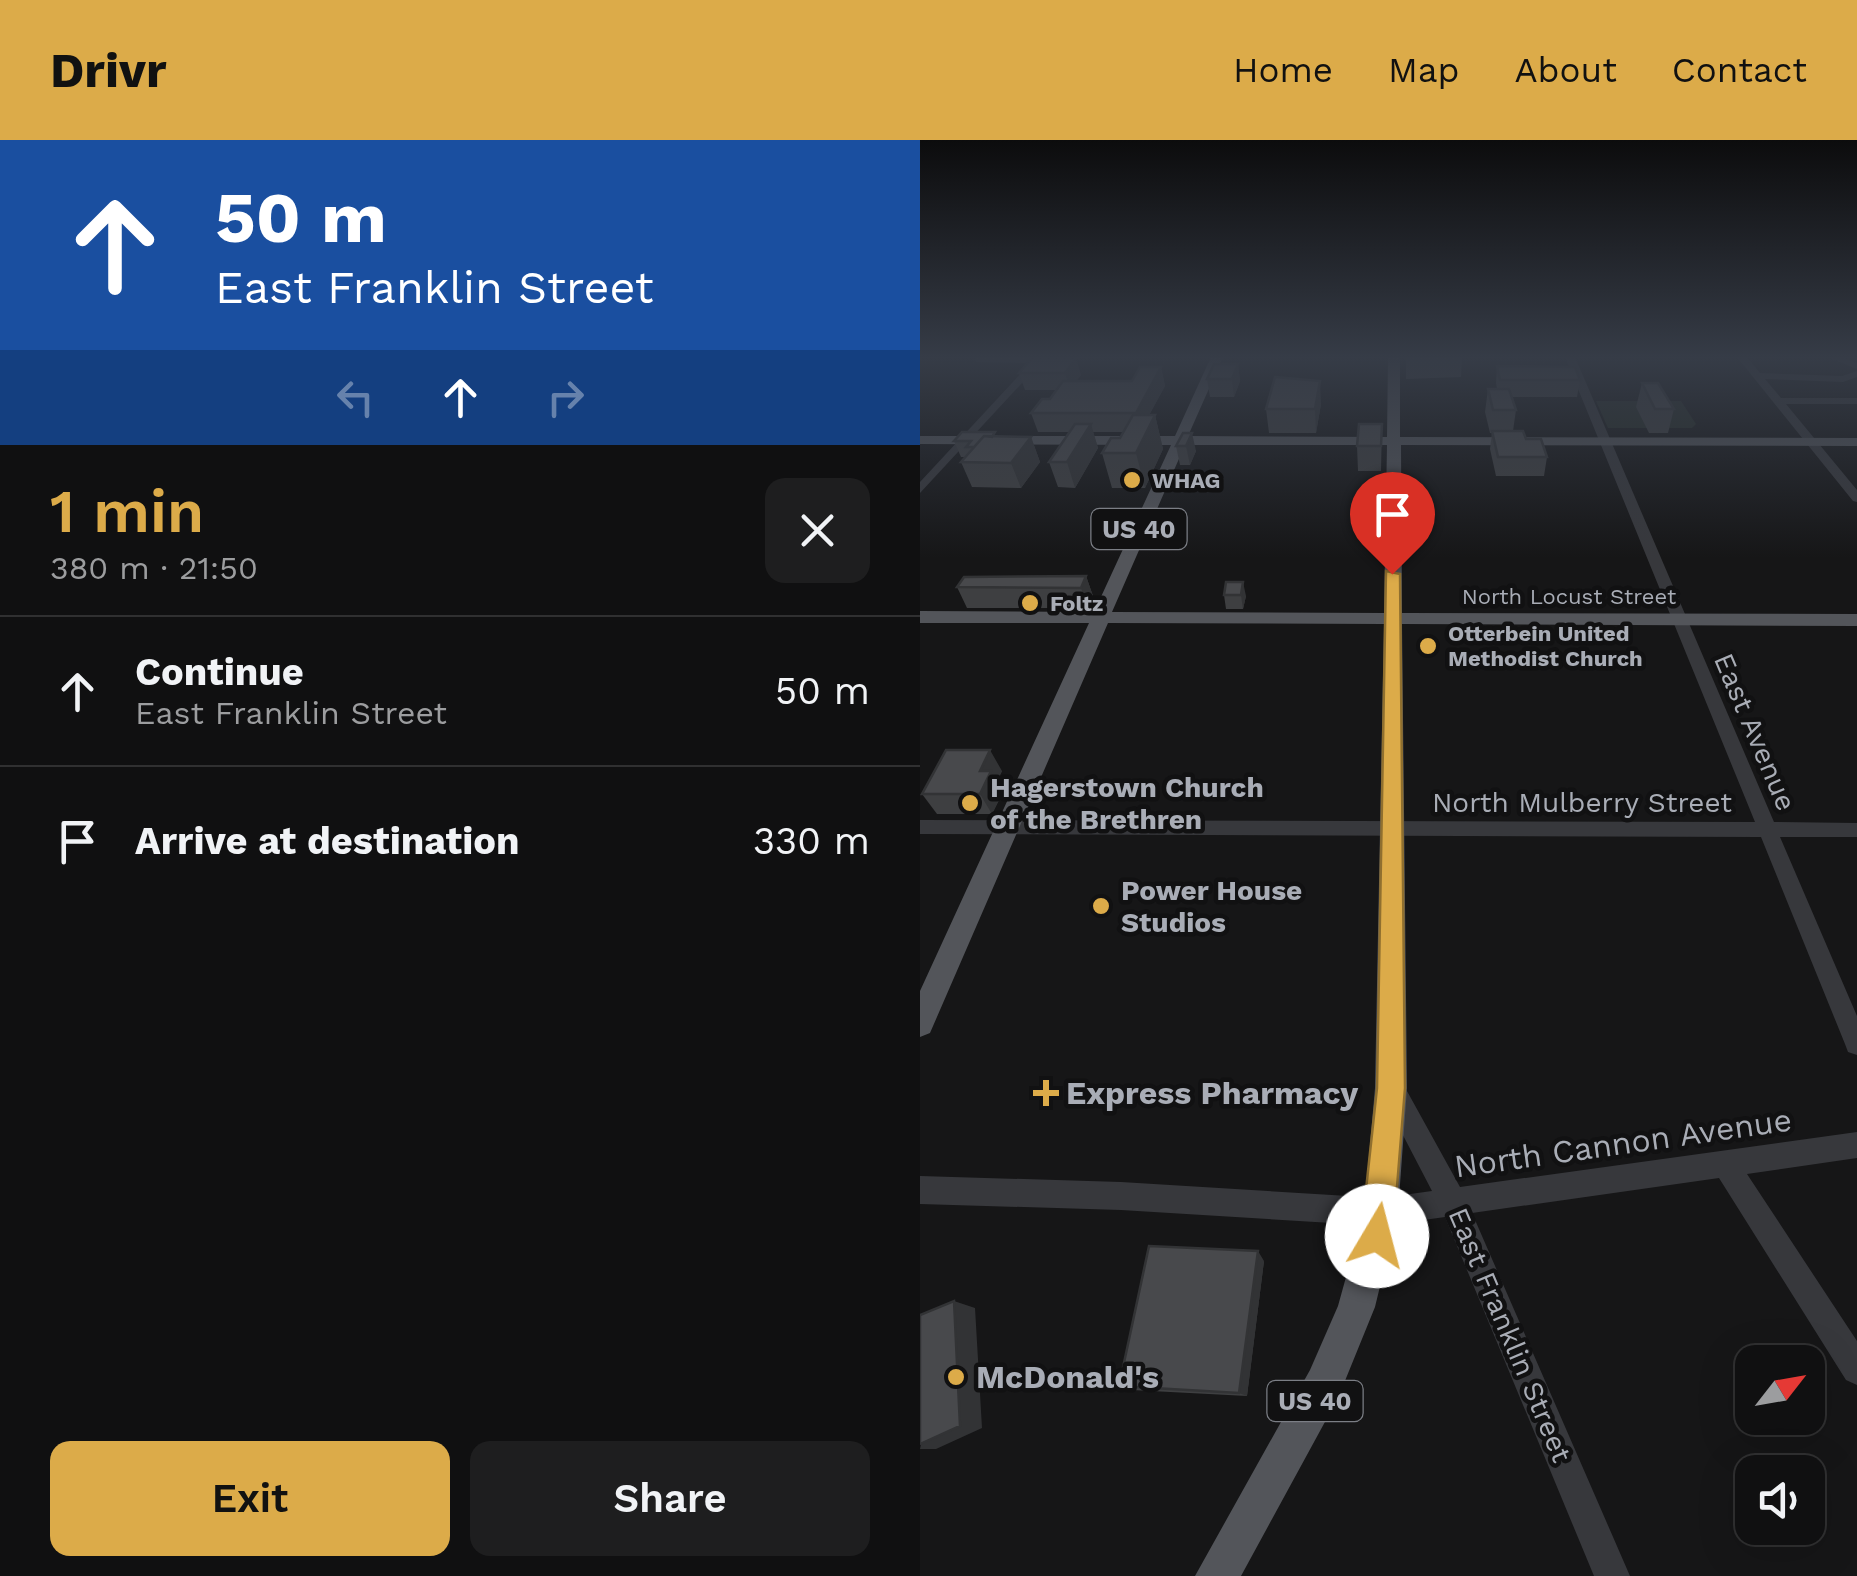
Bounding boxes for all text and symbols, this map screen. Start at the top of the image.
text: Drivr [50,42,167,99]
text: Home [1233,49,1333,91]
text: Map [1388,49,1460,91]
text: About [1515,49,1617,91]
text: Contact [1672,49,1807,91]
text: 50 m [215,177,387,259]
icon: ahead [50,180,180,310]
text: East Franklin Street [215,261,654,314]
icon: left [328,370,383,425]
icon: ahead [433,370,488,425]
icon: right [538,370,593,425]
place label: WHAG [1152,468,1221,493]
marker: WHAG [1121,469,1143,491]
pin [1350,472,1435,575]
text: 1 min [50,476,204,547]
button: close [765,478,870,583]
icon: arrive [1365,487,1420,542]
road number: US 40 [1092,509,1186,549]
text: 380 m · 21:50 [50,549,258,587]
street label: North Locust Street [1462,584,1676,609]
place label: Foltz [1050,591,1103,616]
marker: Foltz [1019,592,1041,614]
place label: Otterbein United Methodist Church [1448,621,1643,671]
marker: Otterbein United Methodist Church [1417,635,1439,657]
street label: East Avenue [1707,648,1803,816]
text: Continue [135,650,304,694]
icon: ahead [50,664,105,719]
text: 50 m [775,669,870,713]
text: East Franklin Street [135,694,447,732]
place label: Hagerstown Church of the Brethren [990,771,1264,836]
street label: North Mulberry Street [1432,786,1732,819]
marker: Hagerstown Church of the Brethren [959,792,981,814]
icon: arrive [50,814,105,869]
text: Arrive at destination [135,819,520,863]
text: 330 m [753,819,870,863]
place label: Power House Studios [1121,874,1302,939]
marker: Power House Studios [1090,895,1112,917]
place label: Express Pharmacy [1066,1074,1359,1112]
marker: Express Pharmacy [1035,1082,1057,1104]
street label: North Cannon Avenue [1452,1101,1794,1185]
position arrow [1325,1184,1429,1288]
street label: East Franklin Street [1441,1203,1579,1467]
north arrow [1735,1345,1825,1435]
map controls [1735,1345,1825,1545]
place label: McDonald's [976,1358,1159,1396]
marker: McDonald's [945,1366,967,1388]
road number: US 40 [1268,1381,1362,1421]
button: Exit [50,1441,450,1556]
button: Share [470,1441,870,1556]
button: sound [1735,1455,1825,1545]

